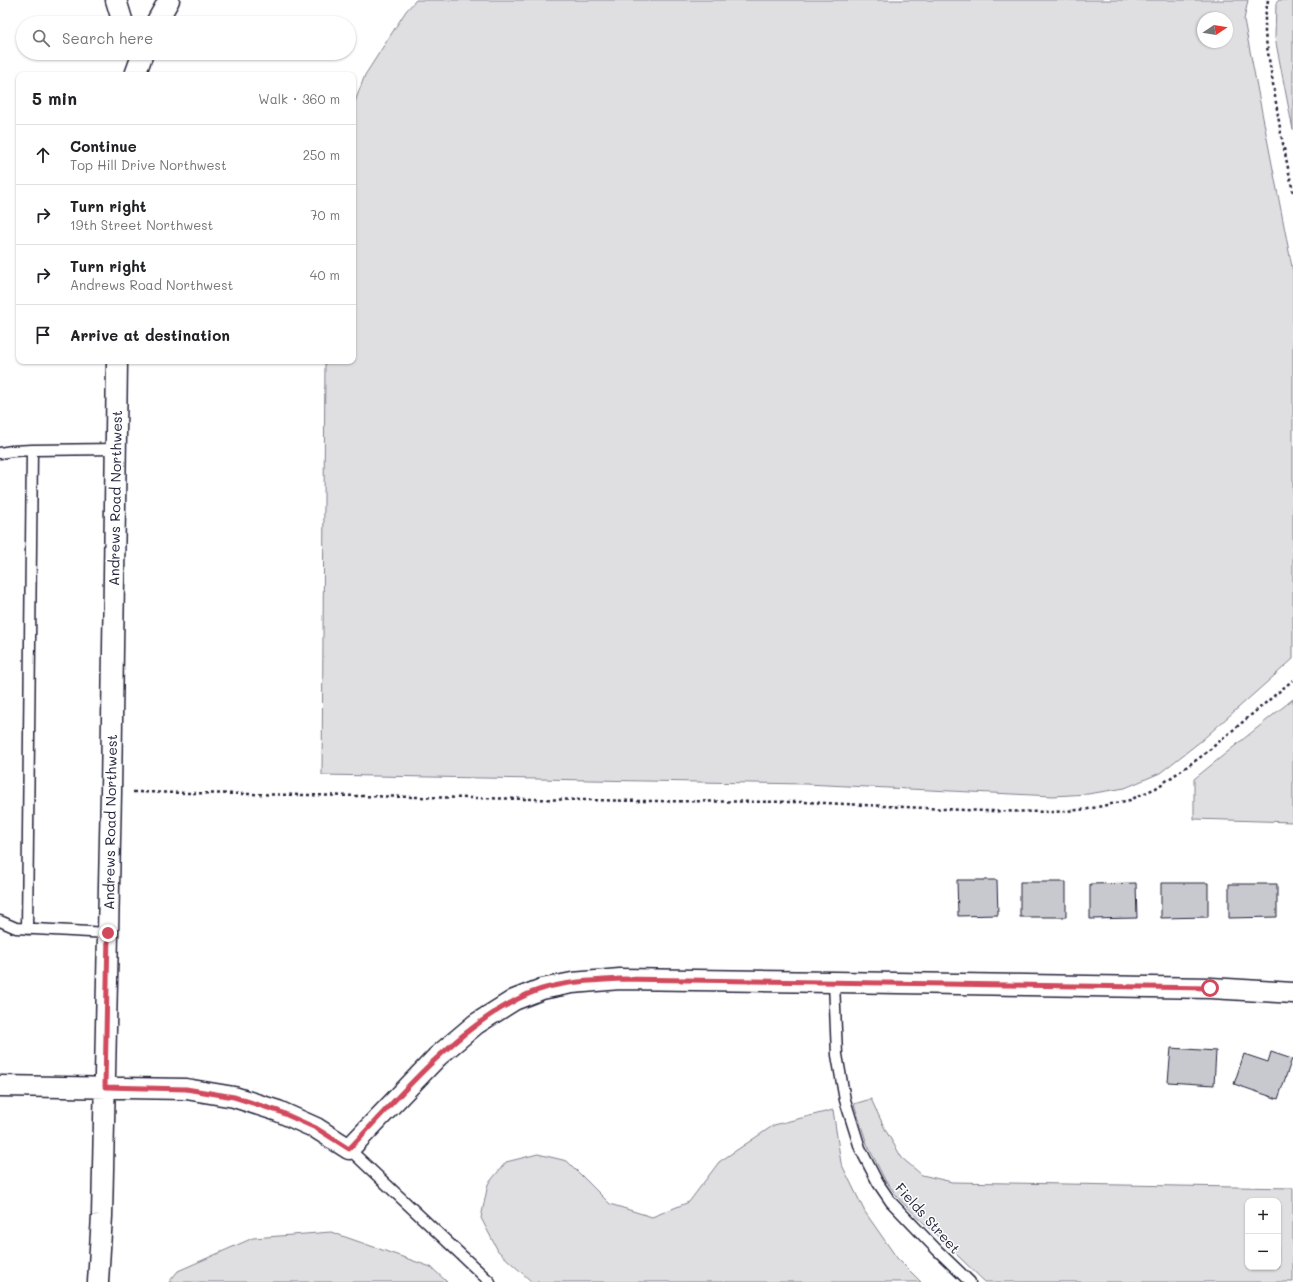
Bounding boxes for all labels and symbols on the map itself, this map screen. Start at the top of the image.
north arrow [1197,12,1233,48]
street label: Andrews Road Northwest [104,410,126,586]
street label: Andrews Road Northwest [99,734,121,910]
route end [99,924,117,942]
route start [1201,979,1219,997]
street label: Fields Street [891,1179,965,1257]

